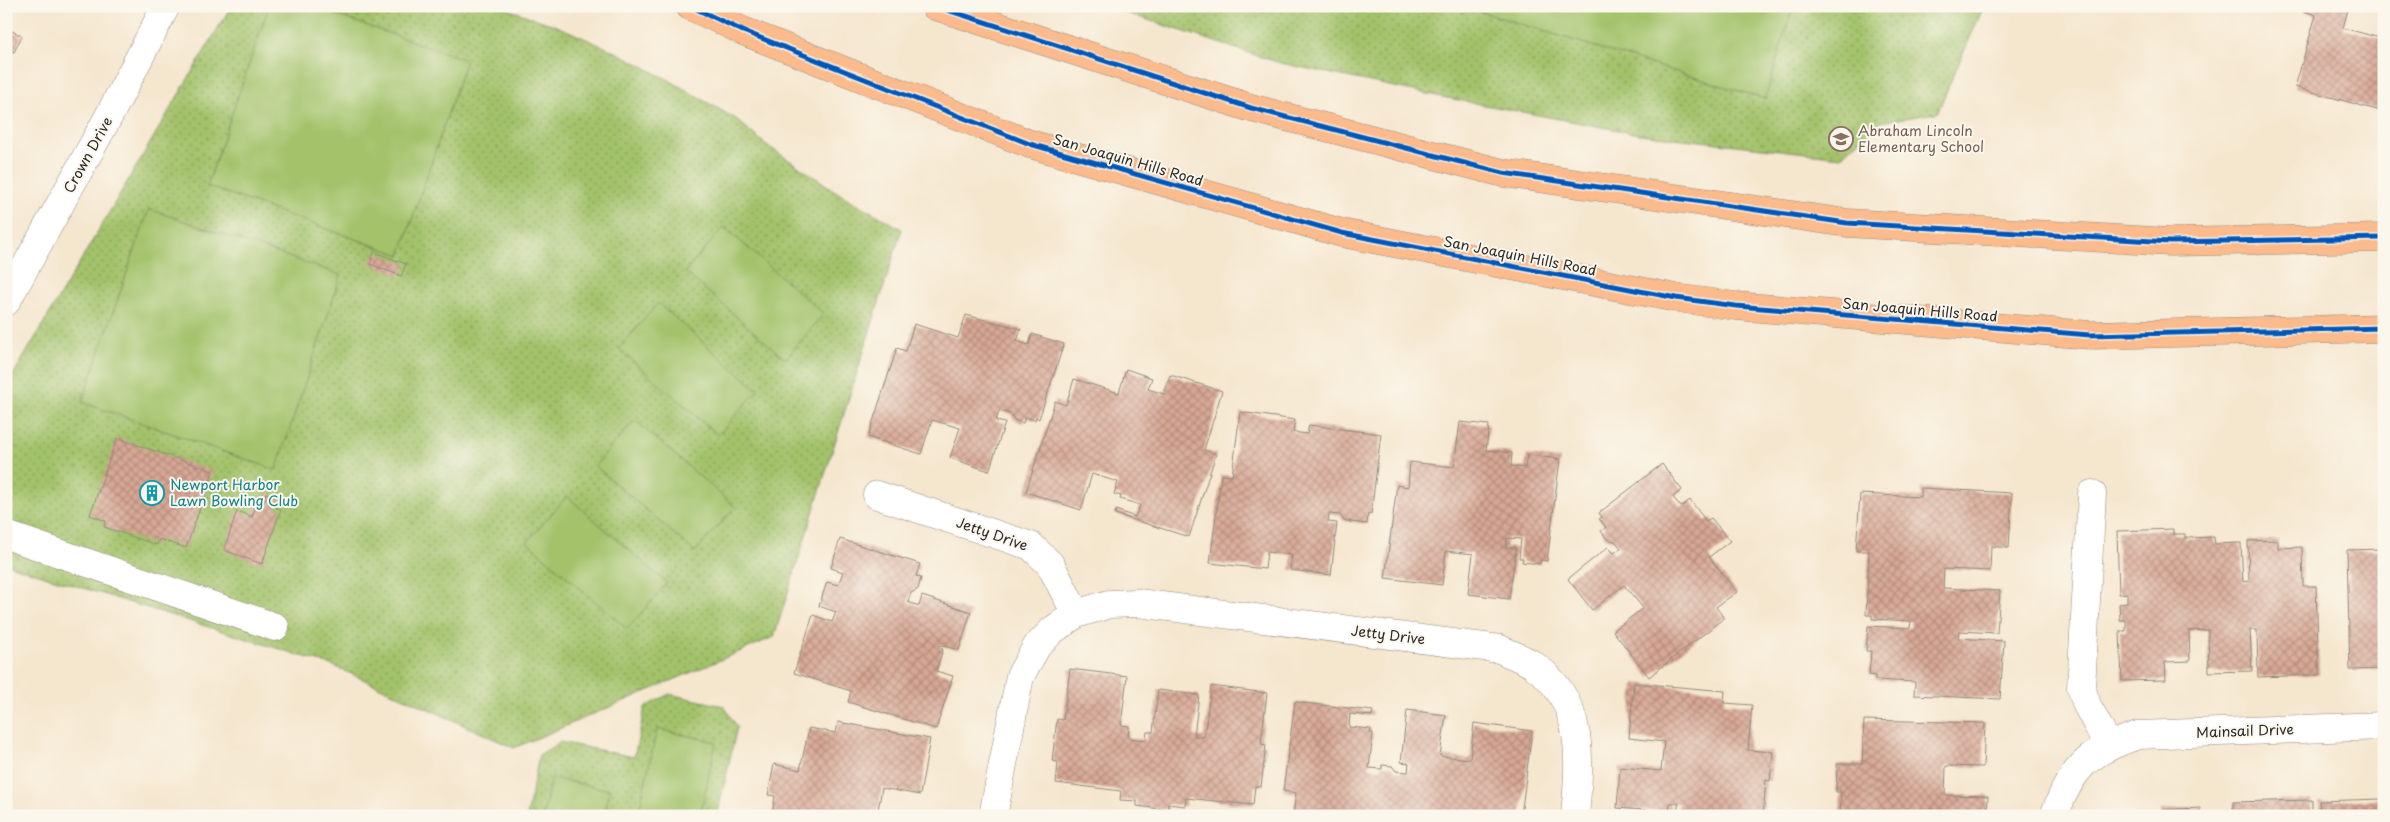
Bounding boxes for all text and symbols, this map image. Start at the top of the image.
street label: Crown Drive [58,113,117,197]
place label: Abraham Lincoln Elementary School [1858,120,1984,157]
school or university icon: Abraham Lincoln Elementary School [1828,126,1854,152]
street label: San Joaquin Hills Road [1050,128,1206,191]
street label: San Joaquin Hills Road [1442,230,1598,281]
street label: San Joaquin Hills Road [1842,292,1998,327]
place label: Newport Harbor Lawn Bowling Club [170,474,298,511]
building icon: Newport Harbor Lawn Bowling Club [139,480,165,506]
street label: Jetty Drive [954,511,1031,556]
street label: Jetty Drive [1350,620,1426,649]
street label: Mainsail Drive [2196,718,2295,743]

